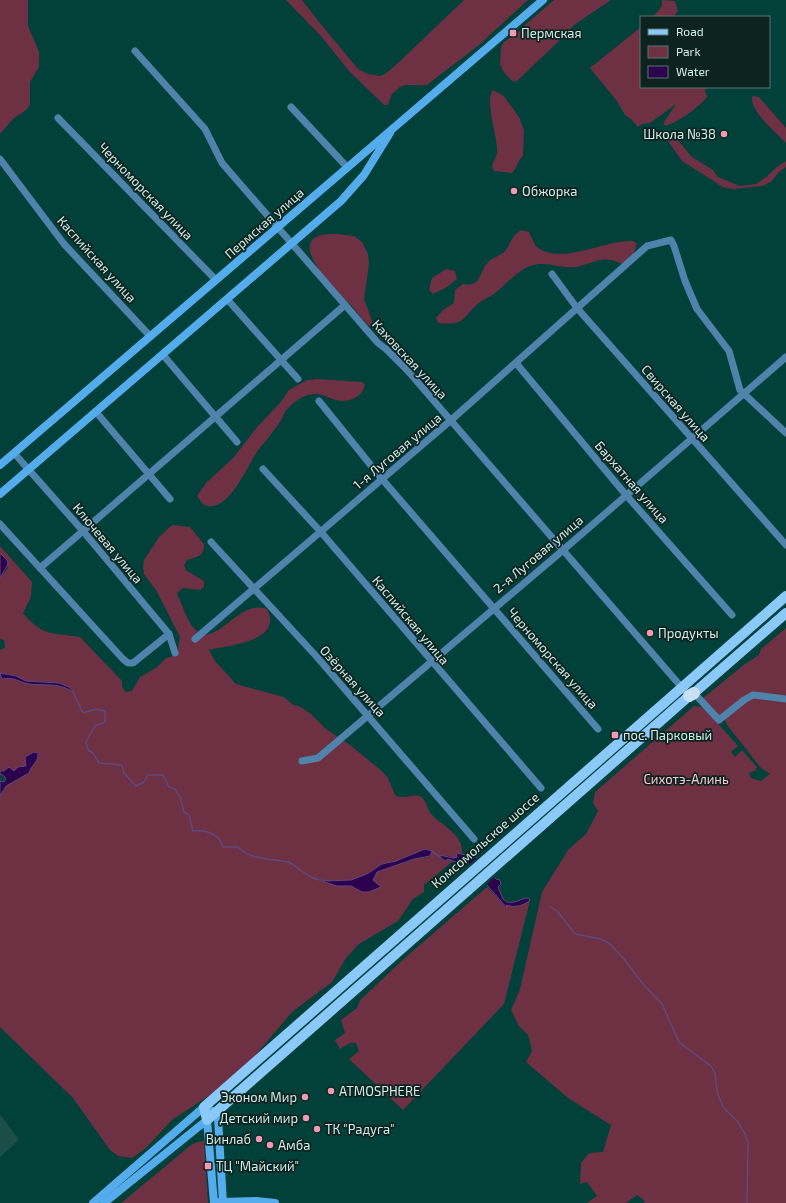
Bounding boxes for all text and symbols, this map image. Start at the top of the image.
legend [640,16,770,88]
text: Road [676,24,704,38]
place label: Пермская [521,25,582,41]
marker: Пермская [508,28,518,38]
text: Park [676,44,701,58]
text: Water [676,64,710,78]
place label: Школа №38 [643,126,716,142]
marker: Школа №38 [719,129,729,139]
street label: Черноморская улица [95,139,197,243]
place label: Обжорка [522,183,578,199]
street label: Пермская улица [221,184,307,262]
marker: Обжорка [509,186,519,196]
street label: Каспийская улица [54,212,140,306]
street label: Каховская улица [369,316,451,402]
street label: Свирская улица [638,361,714,445]
street label: 1-я Луговая улица [350,409,444,493]
street label: Бархатная улица [592,438,672,526]
street label: Ключевая улица [70,500,146,586]
street label: 2-я Луговая улица [490,512,586,596]
street label: Каспийская улица [369,572,453,668]
street label: Черноморская улица [505,604,601,712]
place label: Продукты [658,625,719,641]
marker: Продукты [645,628,655,638]
street label: Озёрная улица [317,642,389,720]
place label: пос. Парковый [623,727,712,743]
marker: пос. Парковый [610,730,620,740]
park label: Сихотэ-Алинь [643,771,729,787]
street label: Комсомольское шоссе [428,789,542,891]
place label: ATMOSPHERE [339,1083,420,1099]
marker: ATMOSPHERE [326,1086,336,1096]
place label: Эконом Мир [221,1089,297,1105]
marker: Эконом Мир [300,1092,310,1102]
place label: Детский мир [220,1110,298,1126]
marker: Детский мир [301,1113,311,1123]
place label: ТК "Радуга" [325,1121,395,1137]
marker: ТК "Радуга" [312,1124,322,1134]
place label: Винлаб [206,1131,251,1147]
marker: Винлаб [254,1134,264,1144]
place label: Амба [278,1137,310,1153]
marker: Амба [265,1140,275,1150]
place label: ТЦ "Майский" [216,1158,299,1174]
marker: ТЦ "Майский" [203,1161,213,1171]

